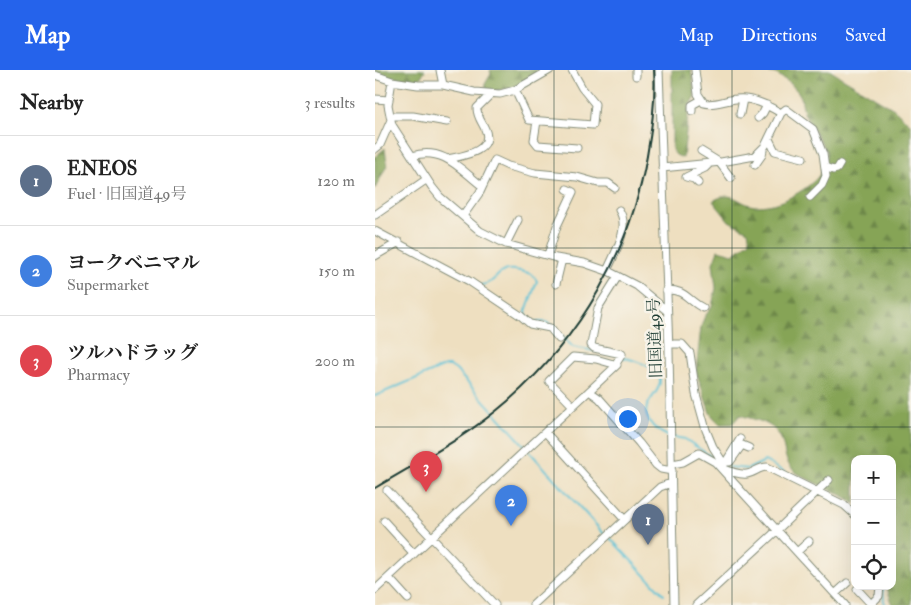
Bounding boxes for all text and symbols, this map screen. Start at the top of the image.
text: Map [25,20,70,51]
text: Map [680,24,713,47]
text: Directions [741,24,817,47]
text: Saved [845,24,886,47]
text: Nearby [20,89,83,116]
text: 3 results [304,93,355,113]
text: ENEOS [67,157,137,181]
text: 1 [33,171,39,191]
text: 120 m [317,171,355,191]
text: Fuel · 旧国道49号 [67,184,186,204]
text: ヨークベニマル [67,251,200,275]
text: 2 [32,261,40,281]
text: 150 m [318,261,355,281]
text: Supermarket [67,275,149,295]
street label: 旧国道49号 [644,297,666,379]
text: ツルハドラッグ [67,341,198,365]
text: 3 [33,351,39,371]
text: 200 m [315,351,355,371]
text: Pharmacy [67,365,130,385]
your location [615,406,641,432]
pin: 3 [410,451,442,492]
map controls [851,455,896,590]
button: + [851,455,896,500]
pin: 2 [495,485,527,526]
button: − [851,500,896,545]
pin: 1 [632,504,664,545]
button: locate [851,545,896,590]

